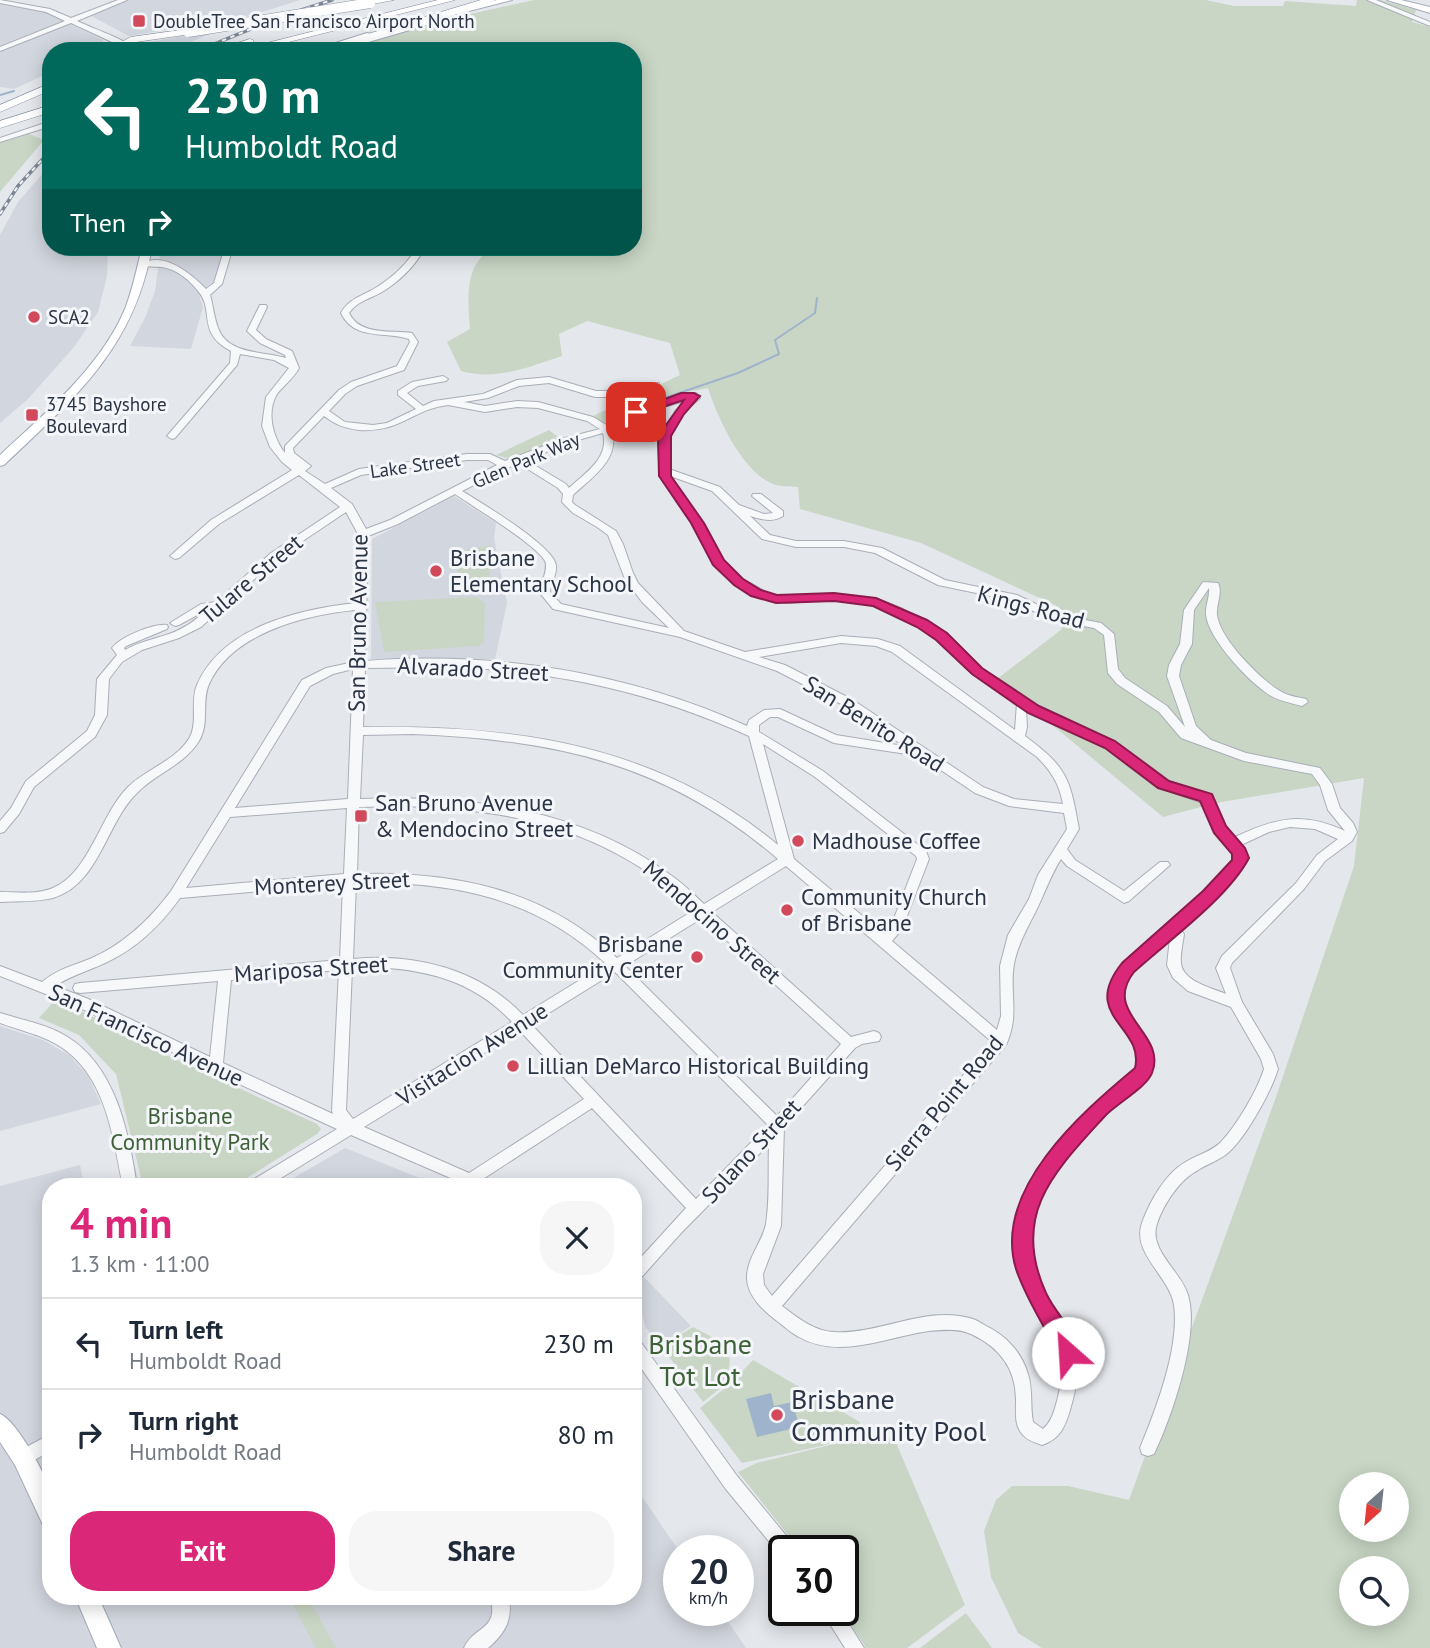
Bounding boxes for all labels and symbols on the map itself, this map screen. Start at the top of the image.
place label: DoubleTree San Francisco Airport North [153,9,475,33]
marker: DoubleTree San Francisco Airport North [131,13,147,29]
place label: SCA2 [48,305,90,329]
marker: SCA2 [26,309,42,325]
pin [606,382,666,442]
place label: 3745 Bayshore Boulevard [46,392,167,438]
marker: 3745 Bayshore Boulevard [24,407,40,423]
street label: Glen Park Way [469,427,584,493]
street label: Lake Street [368,447,462,483]
street label: Tulare Street [193,527,308,630]
street label: San Bruno Avenue [341,534,374,712]
place label: Brisbane Elementary School [450,543,634,598]
marker: Brisbane Elementary School [428,563,444,579]
street label: Kings Road [974,578,1088,635]
street label: Alvarado Street [397,650,550,687]
street label: San Benito Road [798,669,950,779]
place label: San Bruno Avenue & Mendocino Street [375,788,574,843]
marker: San Bruno Avenue & Mendocino Street [353,808,369,824]
place label: Madhouse Coffee [812,826,981,855]
marker: Madhouse Coffee [790,833,806,849]
street label: Mendocino Street [637,854,787,990]
street label: Monterey Street [253,864,411,901]
place label: Community Church of Brisbane [801,882,987,937]
marker: Community Church of Brisbane [779,902,795,918]
place label: Brisbane Community Center [502,929,683,984]
street label: Mariposa Street [233,949,389,988]
marker: Brisbane Community Center [689,949,705,965]
street label: San Francisco Avenue [44,977,248,1092]
street label: Visitacion Avenue [390,995,553,1112]
street label: Sierra Point Road [878,1029,1009,1177]
place label: Lillian DeMarco Historical Building [527,1051,869,1080]
marker: Lillian DeMarco Historical Building [505,1058,521,1074]
street label: Solano Street [695,1092,807,1209]
park label: Brisbane Community Park [110,1101,270,1156]
position arrow [1031,1316,1105,1390]
park label: Brisbane Tot Lot [648,1325,752,1394]
place label: Brisbane Community Pool [791,1380,986,1449]
marker: Brisbane Community Pool [769,1407,785,1423]
north arrow [1339,1472,1409,1542]
speed limit sign: 30 [768,1535,859,1626]

